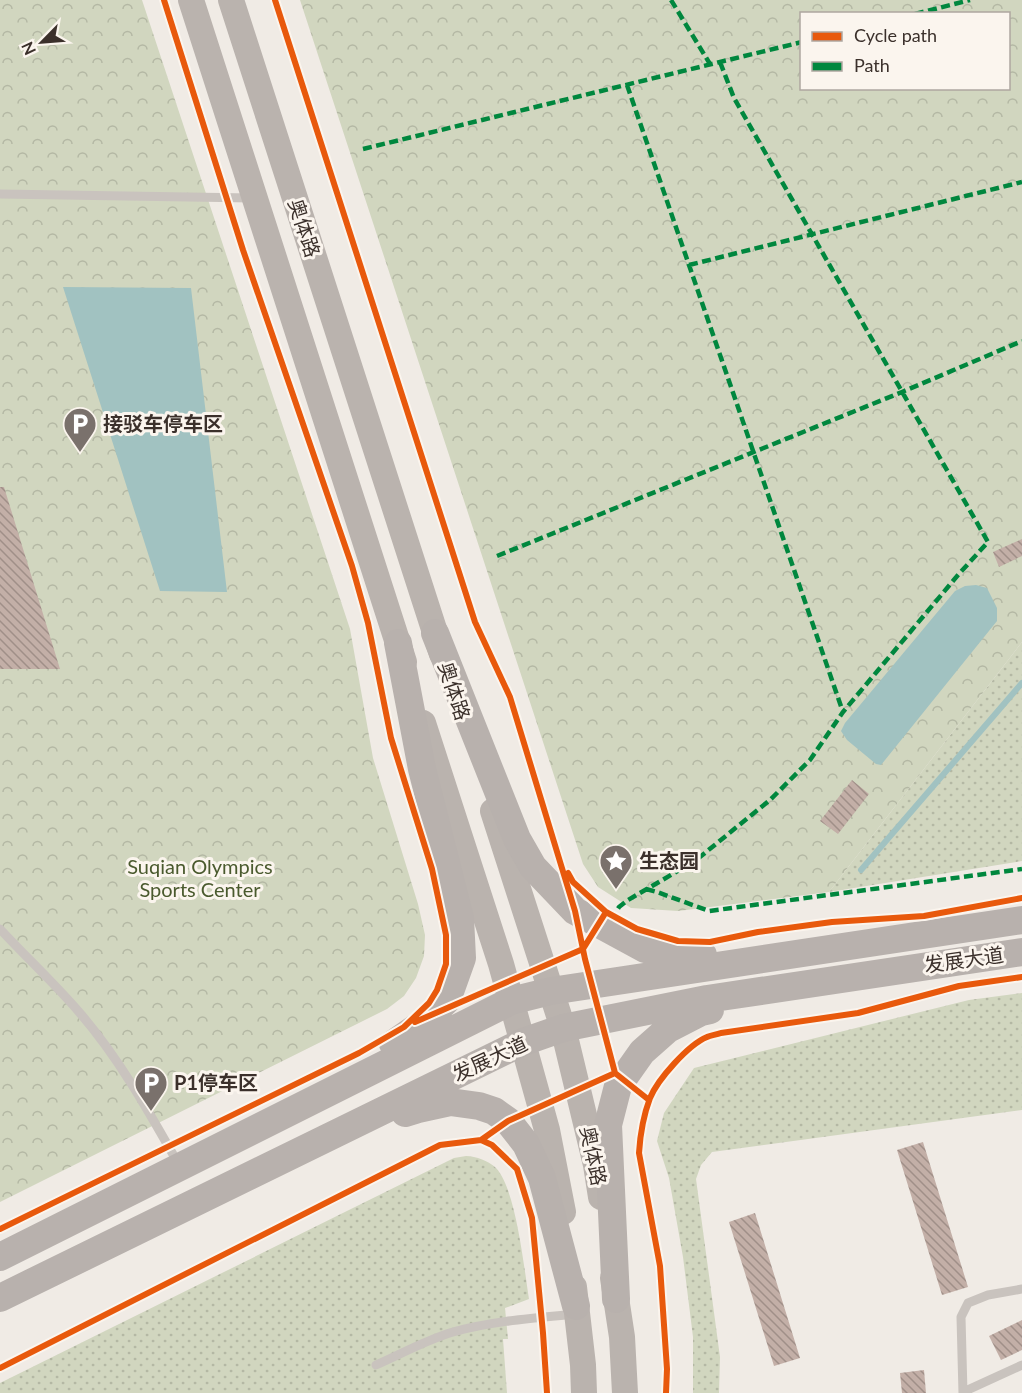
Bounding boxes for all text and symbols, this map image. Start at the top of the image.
north arrow [12,12,72,72]
legend [800,12,1010,90]
text: Cycle path [854,24,937,46]
text: N [17,39,39,58]
text: Path [854,54,890,76]
street label: 奥体路 [284,195,326,260]
parking icon: 接驳车停车区 [62,406,98,453]
place label: 接驳车停车区 [103,411,223,435]
street label: 奥体路 [434,658,476,723]
place icon: 生态园 [598,843,634,890]
place label: 生态园 [639,848,699,872]
park label: Suqian Olympics Sports Center [127,854,273,901]
street label: 发展大道 [923,942,1005,976]
street label: 发展大道 [448,1030,531,1086]
parking icon: P1停车区 [133,1065,169,1112]
place label: P1停车区 [174,1070,258,1094]
street label: 奥体路 [576,1124,612,1188]

